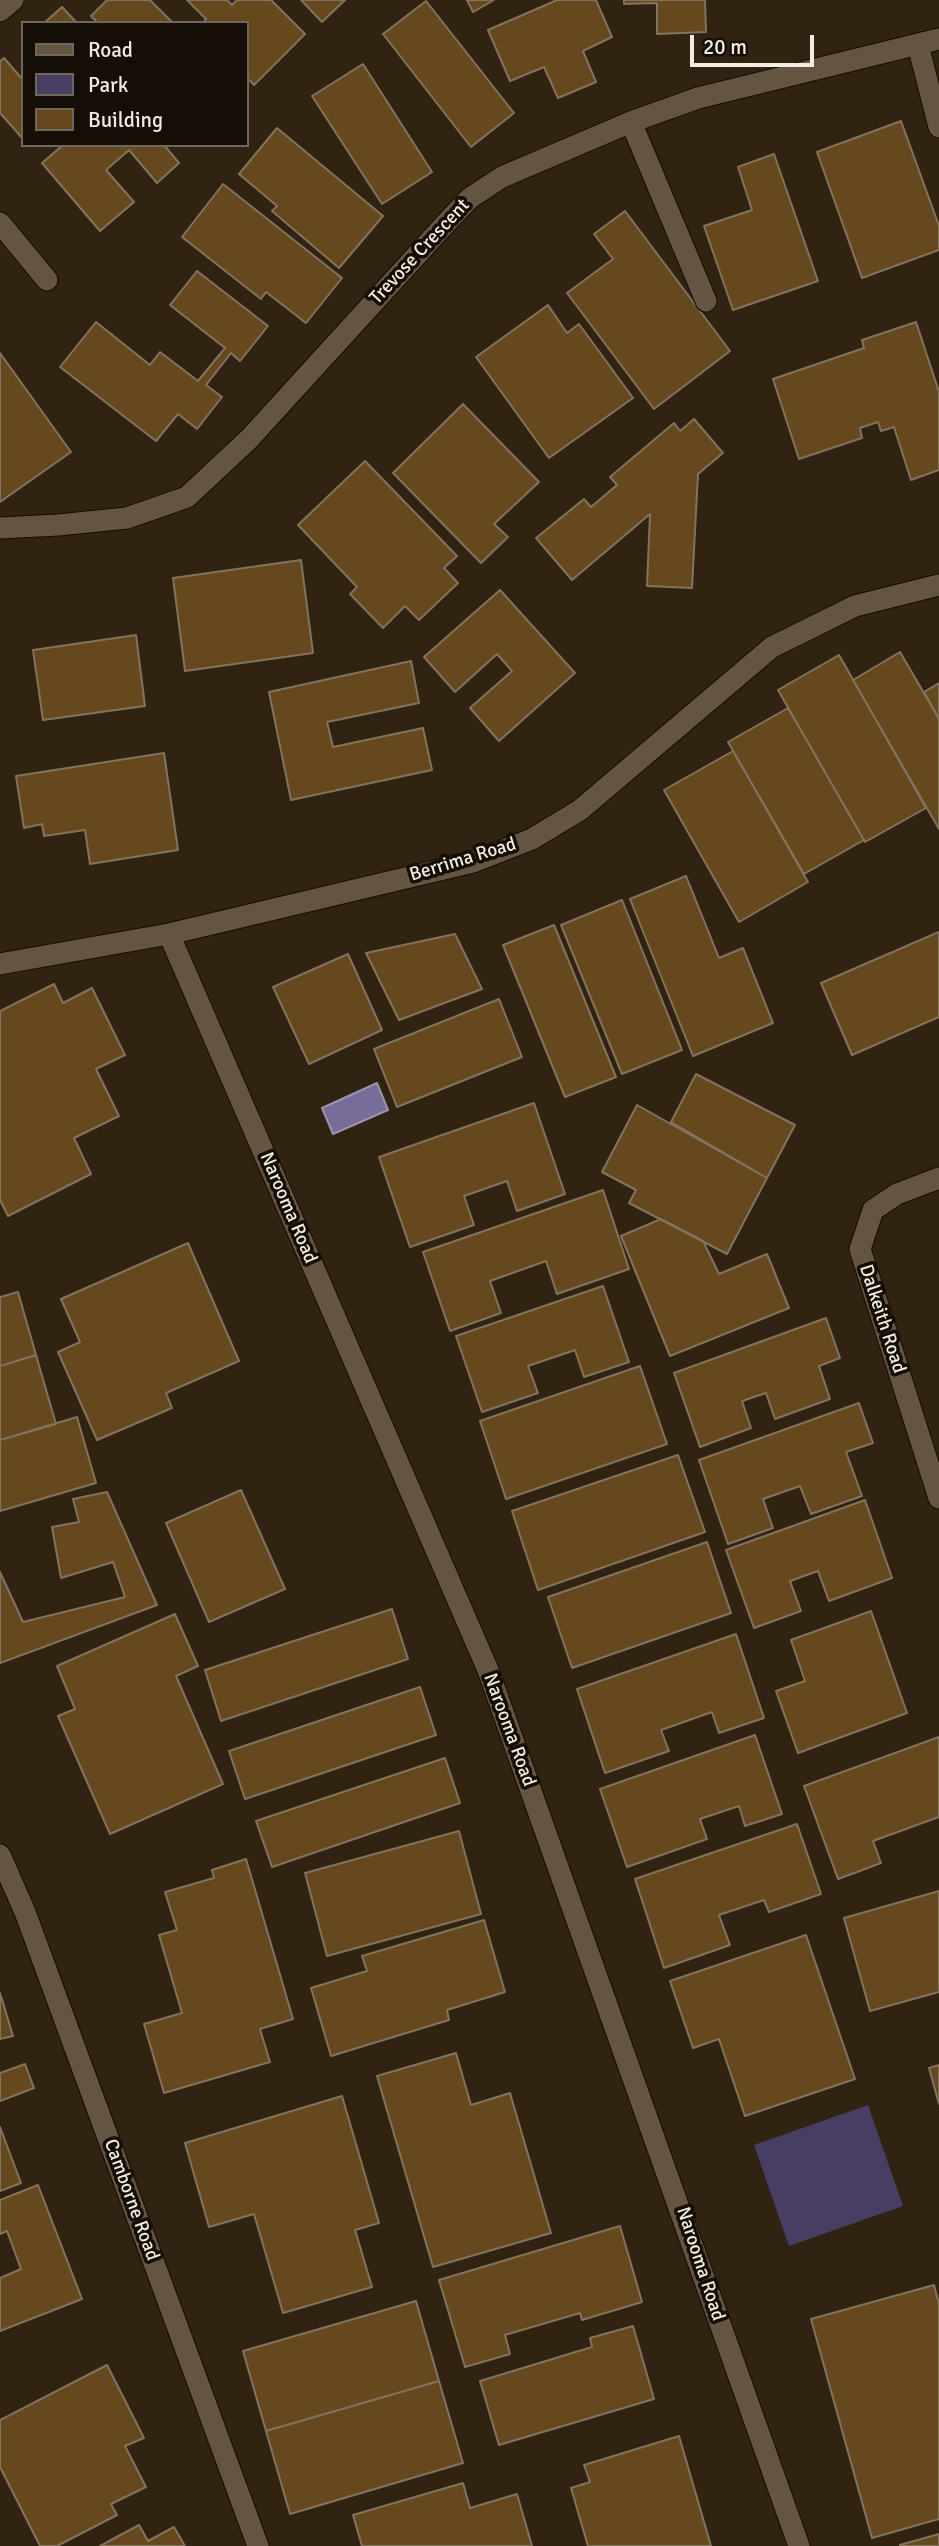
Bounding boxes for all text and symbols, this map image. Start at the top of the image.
legend [21,21,248,147]
scale bar [694,21,818,65]
text: 20 m [703,34,747,60]
text: Road [88,37,133,63]
text: Park [88,72,128,98]
text: Building [88,107,163,133]
street label: Trevose Crescent [365,195,475,309]
street label: Berrima Road [407,833,519,887]
street label: Narooma Road [254,1149,322,1267]
street label: Dalkeith Road [854,1262,910,1376]
street label: Narooma Road [478,1670,540,1790]
street label: Camborne Road [98,2136,164,2264]
street label: Narooma Road [671,2204,729,2324]

